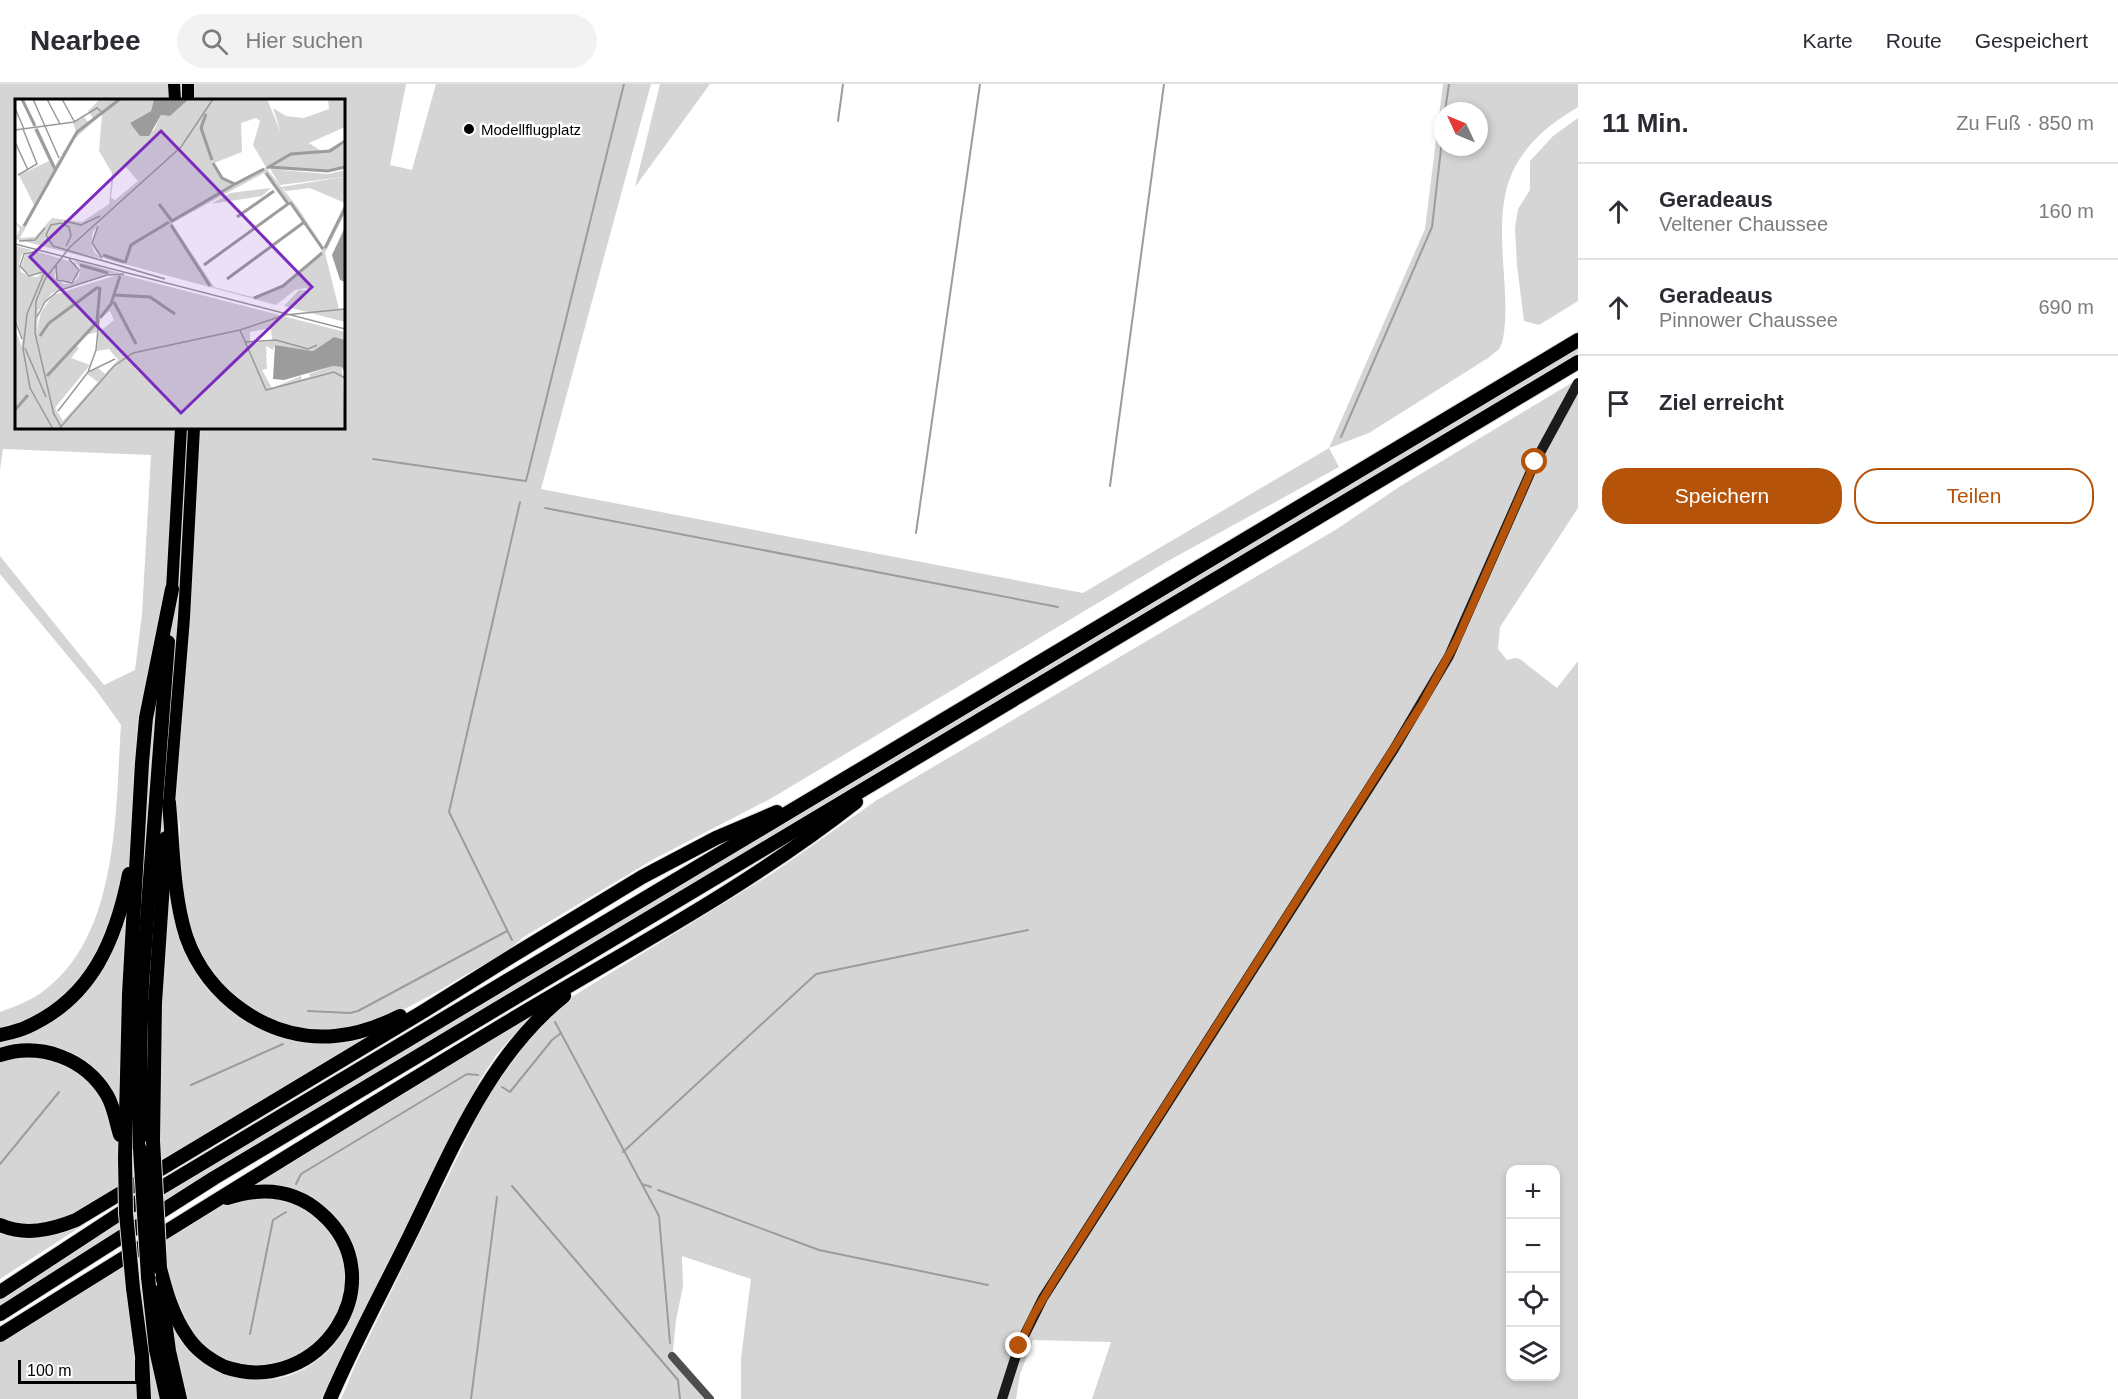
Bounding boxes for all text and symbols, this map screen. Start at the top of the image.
search box [177,14,597,68]
text: Nearbee [30,25,141,56]
icon: search [198,25,231,58]
text: Hier suchen [246,28,363,53]
text: Karte [1803,29,1853,52]
text: Route [1886,29,1942,52]
text: Gespeichert [1975,29,2088,52]
inset map [15,99,345,429]
north arrow [1434,102,1488,156]
text: 11 Min. [1602,108,1689,138]
text: Zu Fuß · 850 m [1956,112,2094,134]
place label: Modellflugplatz [481,121,581,138]
marker: Modellflugplatz [462,122,476,136]
text: Geradeaus [1659,187,1773,212]
icon: ahead [1602,195,1635,228]
text: 160 m [2038,200,2094,222]
text: Veltener Chaussee [1659,213,1828,235]
text: Geradeaus [1659,283,1773,308]
icon: ahead [1602,291,1635,324]
text: 690 m [2038,296,2094,318]
text: Pinnower Chaussee [1659,309,1838,331]
icon: arrive [1602,387,1635,420]
text: Ziel erreicht [1659,390,1784,415]
route start [1521,448,1547,474]
button: Speichern [1602,468,1842,524]
button: Teilen [1854,468,2094,524]
map controls [1506,1165,1560,1381]
button: + [1506,1165,1560,1219]
button: − [1506,1219,1560,1273]
button: locate [1506,1273,1560,1327]
button: layers [1506,1327,1560,1381]
route end [1005,1332,1031,1358]
scale bar [18,1357,138,1384]
text: 100 m [27,1362,71,1379]

